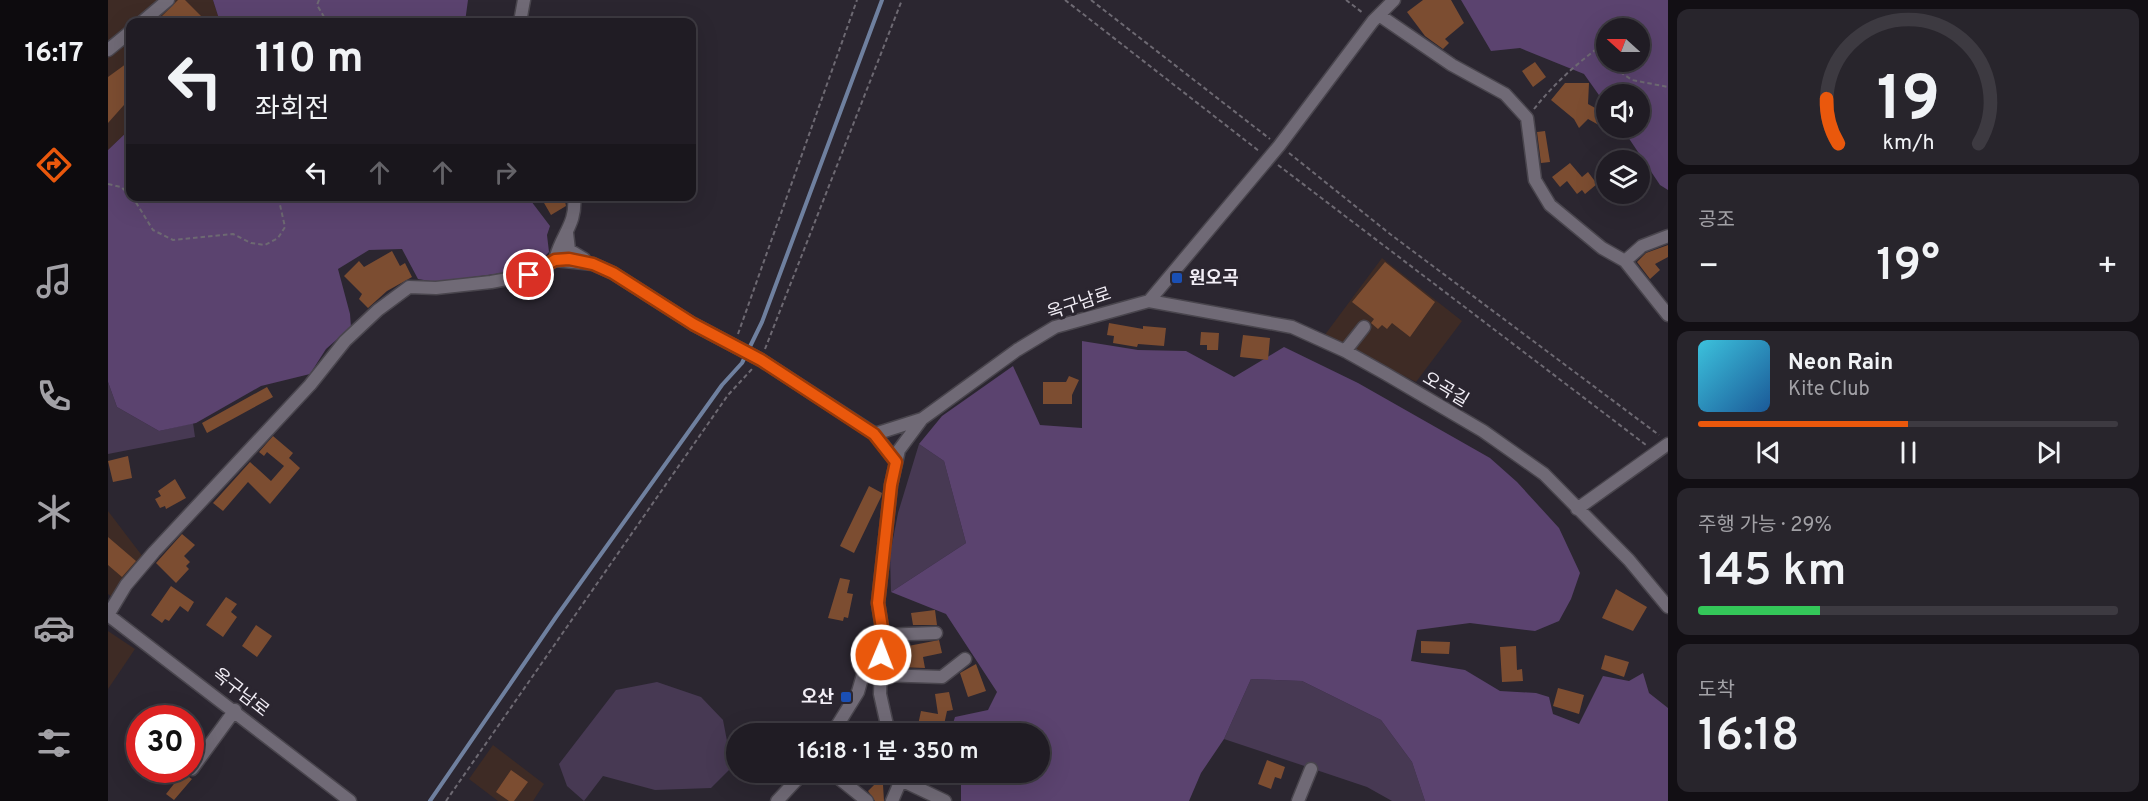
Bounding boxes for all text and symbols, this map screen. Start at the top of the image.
north arrow [1596,18,1650,72]
map controls [1596,18,1650,204]
text: 110 m [255,34,364,87]
text: 16:17 [24,37,84,71]
icon: left [156,42,234,120]
text: 19 [1876,63,1940,142]
button: sound [1596,84,1650,138]
text: 좌회전 [255,93,330,127]
text: km/h [1882,130,1934,157]
icon: directions [33,144,75,186]
button: layers [1596,150,1650,204]
icon: left [300,156,333,189]
icon: ahead [363,156,396,189]
icon: ahead [426,156,459,189]
icon: right [489,156,522,189]
text: 공조 [1698,208,1735,234]
text: 19° [1876,239,1940,296]
text: − [1698,247,1719,289]
text: + [2097,247,2118,289]
pin [503,249,554,300]
icon: arrive [512,258,545,291]
icon: music [33,260,75,302]
place label: 원오곡 [1189,268,1239,291]
marker: 원오곡 [1170,271,1184,285]
street label: 옥구남로 [1044,283,1115,326]
text: Neon Rain [1788,350,1893,377]
street label: 오곡길 [1418,368,1472,413]
icon: phone [33,375,75,417]
text: Kite Club [1788,377,1870,403]
icon: previous [1752,436,1785,469]
icon: pause [1892,436,1925,469]
icon: next [2032,436,2065,469]
icon: climate [33,491,75,533]
text: 주행 가능 · 29% [1698,513,1832,539]
text: 145 km [1698,544,1846,601]
icon: car [33,607,75,649]
position arrow [849,623,913,687]
street label: 옥구남로 [207,664,273,723]
text: 도착 [1698,678,1735,704]
place label: 오산 [801,687,834,710]
marker: 오산 [839,690,853,704]
speed limit sign: 30 [126,705,204,783]
text: 16:18 [1698,709,1799,766]
icon: filters [33,722,75,764]
text: 16:18 · 1 분 · 350 m [797,739,979,766]

